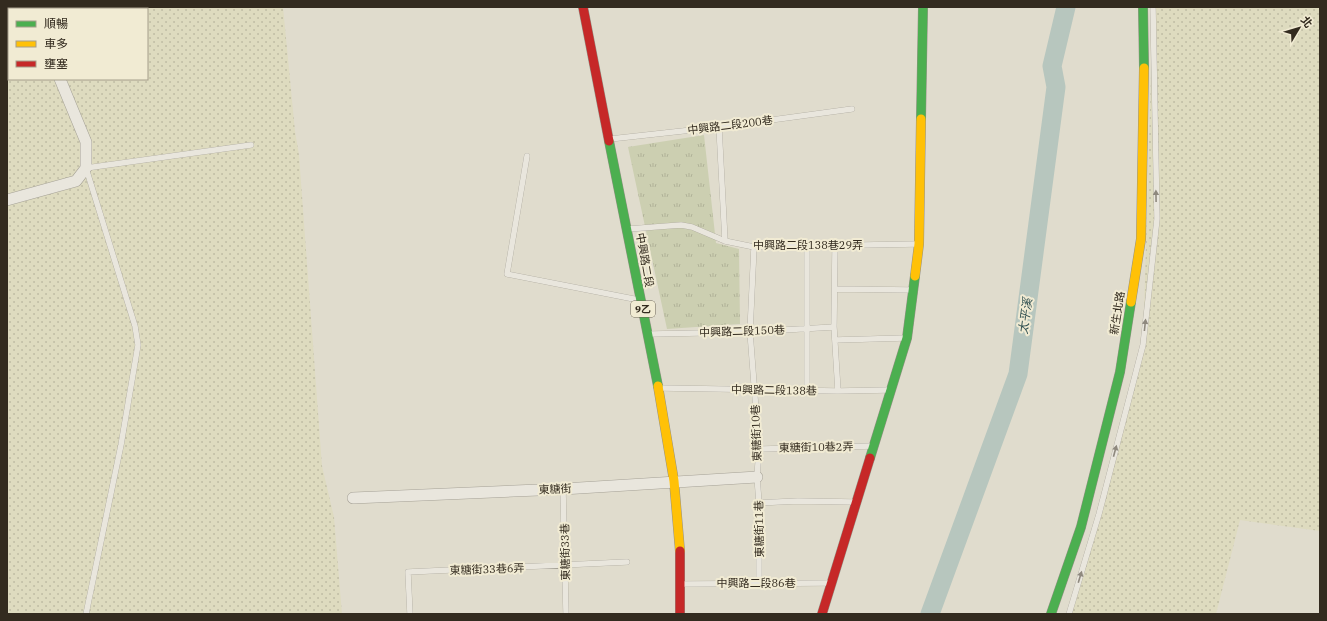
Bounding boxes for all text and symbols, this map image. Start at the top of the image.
legend [8,8,148,80]
north arrow [1279,8,1319,48]
text: 北 [1298,13,1316,30]
text: 順暢 [44,16,68,31]
text: 車多 [44,36,68,51]
text: 壅塞 [44,56,68,71]
street label: 中興路二段200巷 [687,113,773,137]
one-way arrow [1153,190,1160,202]
street label: 中興路二段 [633,232,657,288]
street label: 中興路二段138巷29弄 [753,238,863,252]
street label: 新生北路 [1107,290,1127,336]
water label: 太平溪 [1015,295,1035,335]
road number: 9乙 [631,301,655,317]
one-way arrow [1142,319,1149,331]
street label: 中興路二段150巷 [699,323,785,339]
street label: 中興路二段138巷 [731,382,817,398]
street label: 東糖街10巷 [748,404,764,462]
street label: 東糖街10巷2弄 [778,439,854,455]
one-way arrow [1113,445,1119,458]
street label: 東糖街 [538,481,572,497]
street label: 東糖街11巷 [752,500,766,558]
street label: 東糖街33巷 [558,523,572,581]
street label: 東糖街33巷6弄 [449,561,525,577]
one-way arrow [1077,570,1083,582]
street label: 中興路二段86巷 [716,576,796,590]

